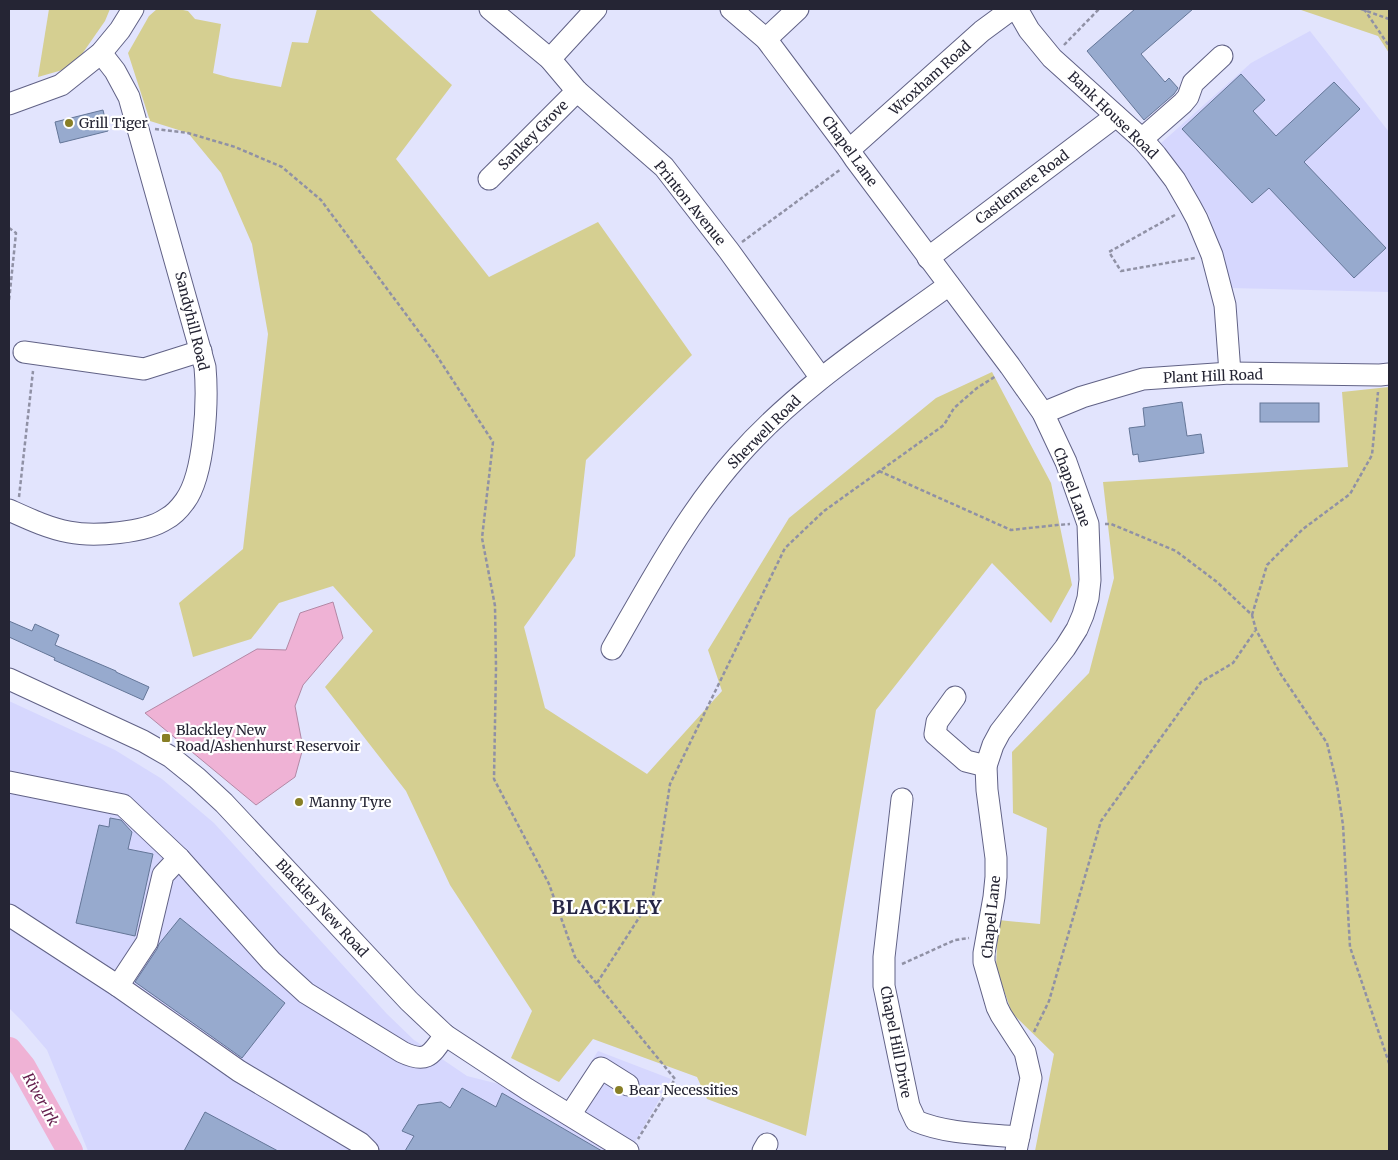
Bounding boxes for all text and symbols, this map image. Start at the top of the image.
street label: Wroxham Road [885,36,975,120]
street label: Bank House Road [1064,67,1162,163]
street label: Sankey Grove [494,96,572,174]
street label: Chapel Lane [818,112,882,190]
place label: Grill Tiger [79,114,148,132]
marker: Grill Tiger [63,117,75,129]
street label: Castlemere Road [972,146,1073,228]
street label: Printon Avenue [650,157,730,249]
street label: Sandyhill Road [171,270,213,373]
street label: Plant Hill Road [1163,365,1264,387]
street label: Sherwell Road [724,391,805,472]
street label: Chapel Lane [1049,445,1095,529]
place label: Blackley New Road/Ashenhurst Reservoir [176,721,360,755]
marker: Blackley New Road/Ashenhurst Reservoir [160,732,172,744]
place label: Manny Tyre [309,793,391,811]
marker: Manny Tyre [293,796,305,808]
street label: Blackley New Road [272,855,372,961]
street label: Chapel Lane [978,875,1004,959]
district label: BLACKLEY [552,895,662,919]
street label: Chapel Hill Drive [876,984,916,1100]
water label: River Irk [19,1069,64,1129]
place label: Bear Necessities [629,1081,738,1099]
marker: Bear Necessities [613,1084,625,1096]

